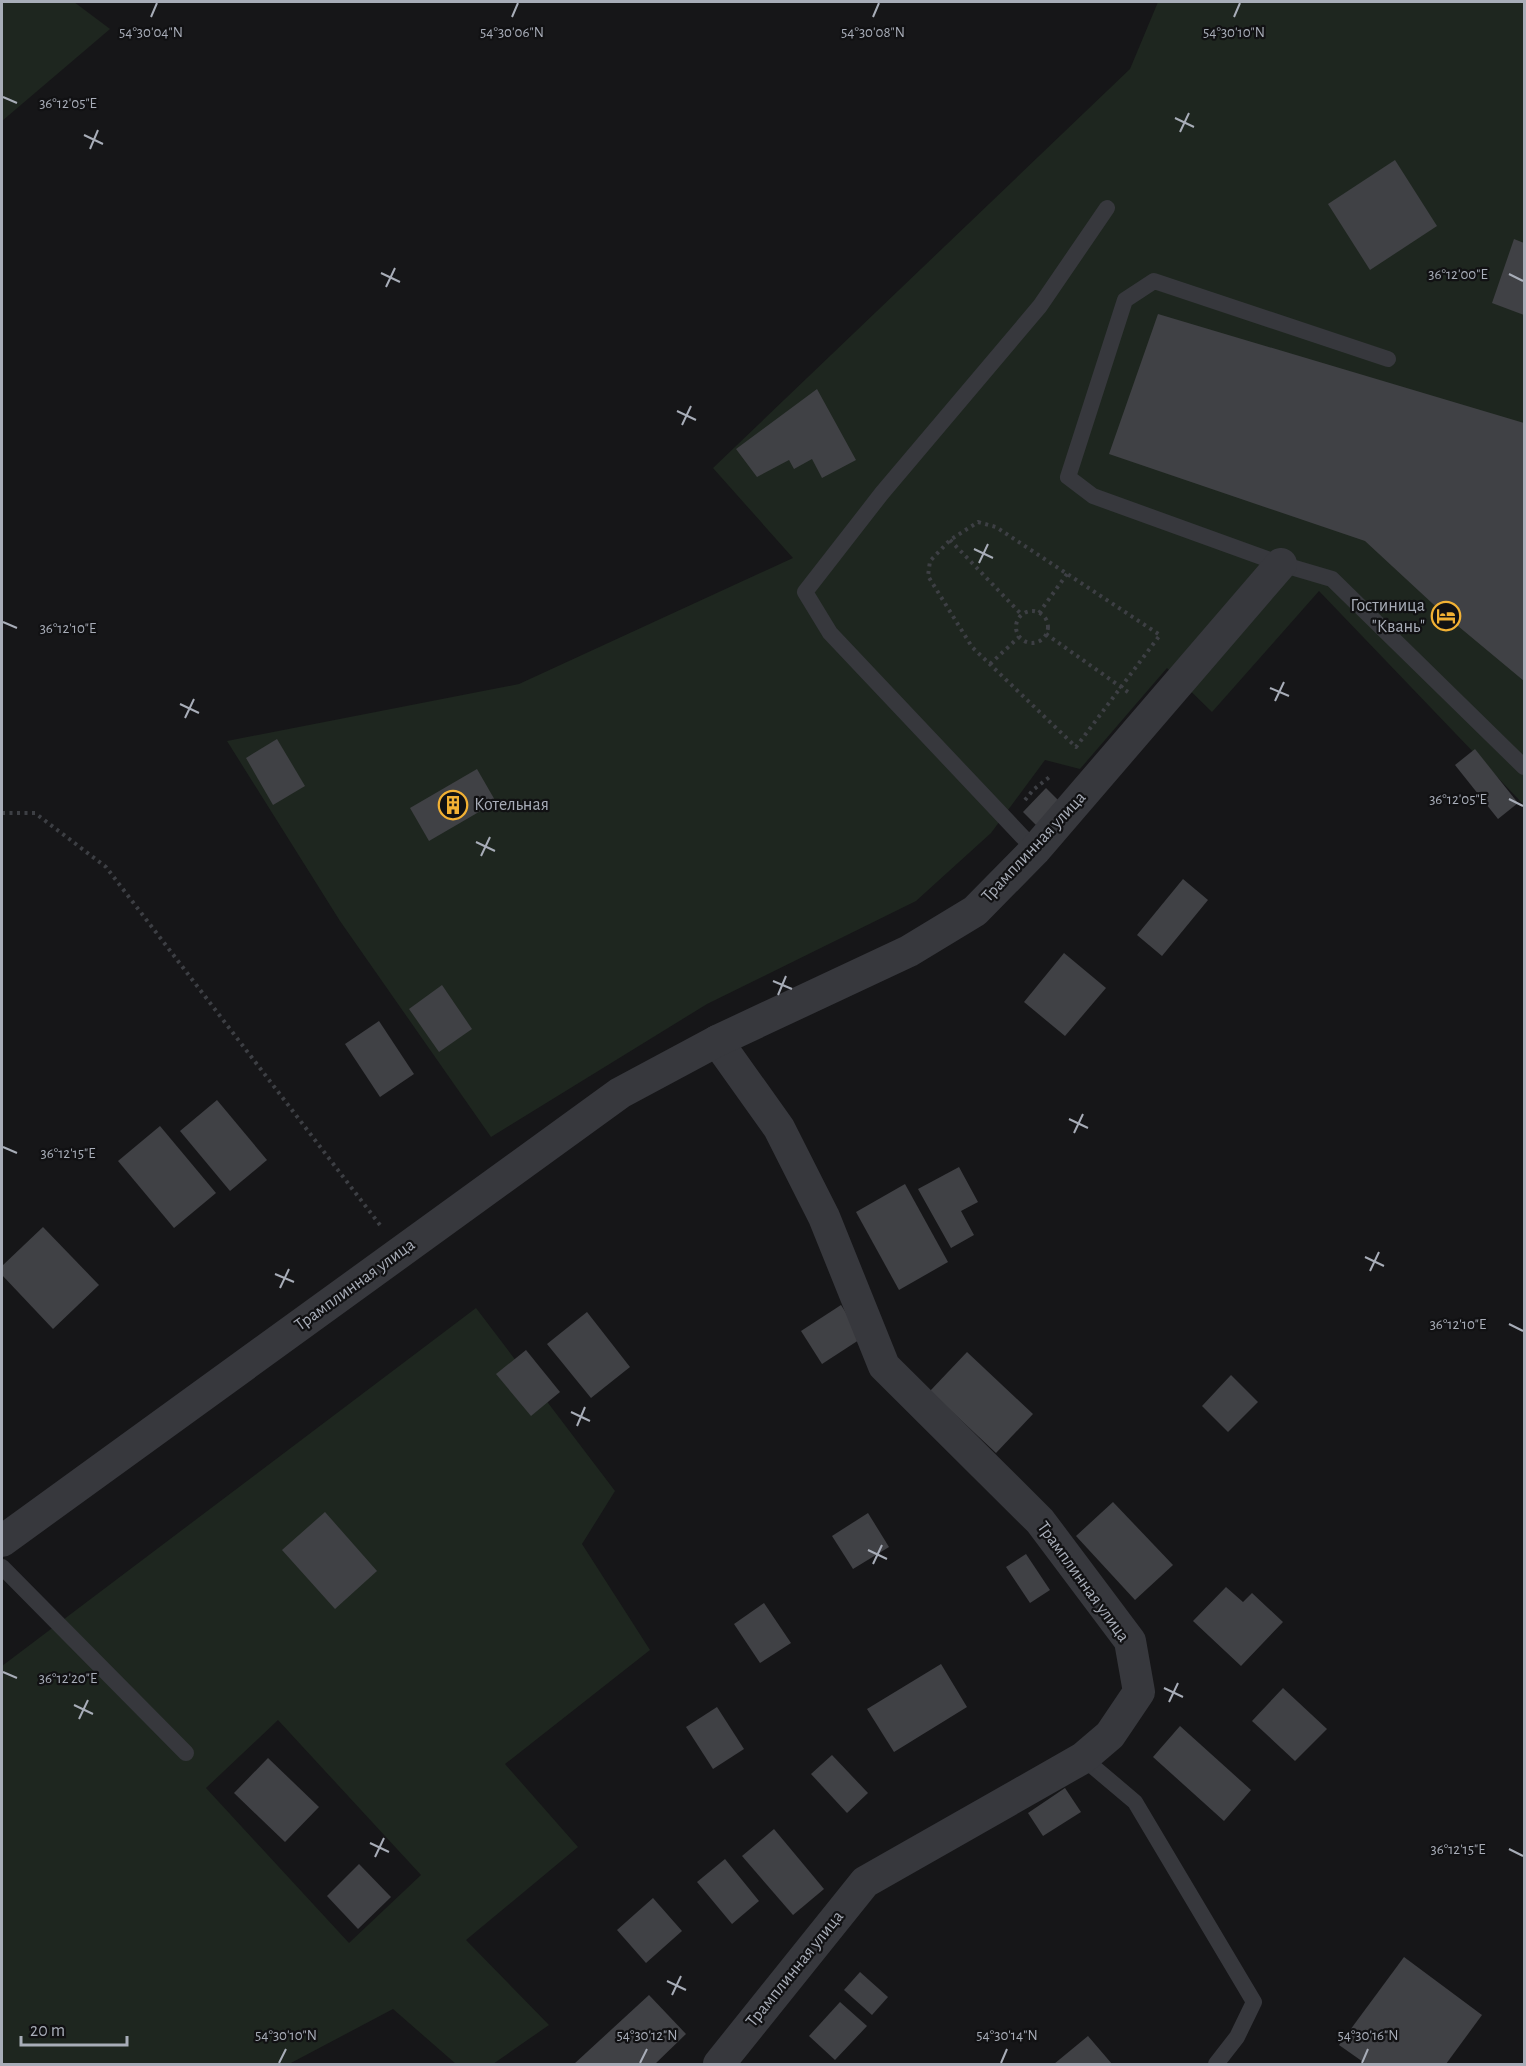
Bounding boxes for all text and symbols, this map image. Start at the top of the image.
text: 54°30'04"N [119,25,183,40]
text: 54°30'06"N [480,25,544,40]
text: 54°30'08"N [841,25,905,40]
text: 54°30'10"N [1203,25,1265,40]
text: 36°12'05"E [39,96,97,111]
text: 36°12'00"E [1428,267,1488,282]
place label: Гостиница "Квань" [1350,597,1425,636]
hotel icon: Гостиница "Квань" [1430,600,1462,632]
text: 36°12'10"E [40,621,96,636]
street label: Трамплинная улица [978,788,1090,906]
building icon: Котельная [437,789,469,821]
text: 36°12'05"E [1429,792,1487,807]
place label: Котельная [474,796,549,814]
text: 36°12'15"E [41,1146,95,1161]
street label: Трамплинная улица [292,1235,418,1335]
text: 36°12'10"E [1430,1317,1486,1332]
street label: Трамплинная улица [1033,1519,1133,1645]
text: 36°12'20"E [39,1671,97,1686]
text: 36°12'15"E [1431,1842,1485,1857]
street label: Трамплинная улица [743,1907,847,2031]
scale bar [21,2009,128,2047]
text: 20 m [30,2022,65,2040]
text: 54°30'10"N [255,2028,317,2043]
text: 54°30'12"N [617,2028,677,2043]
text: 54°30'14"N [976,2028,1038,2043]
text: 54°30'16"N [1337,2028,1399,2043]

